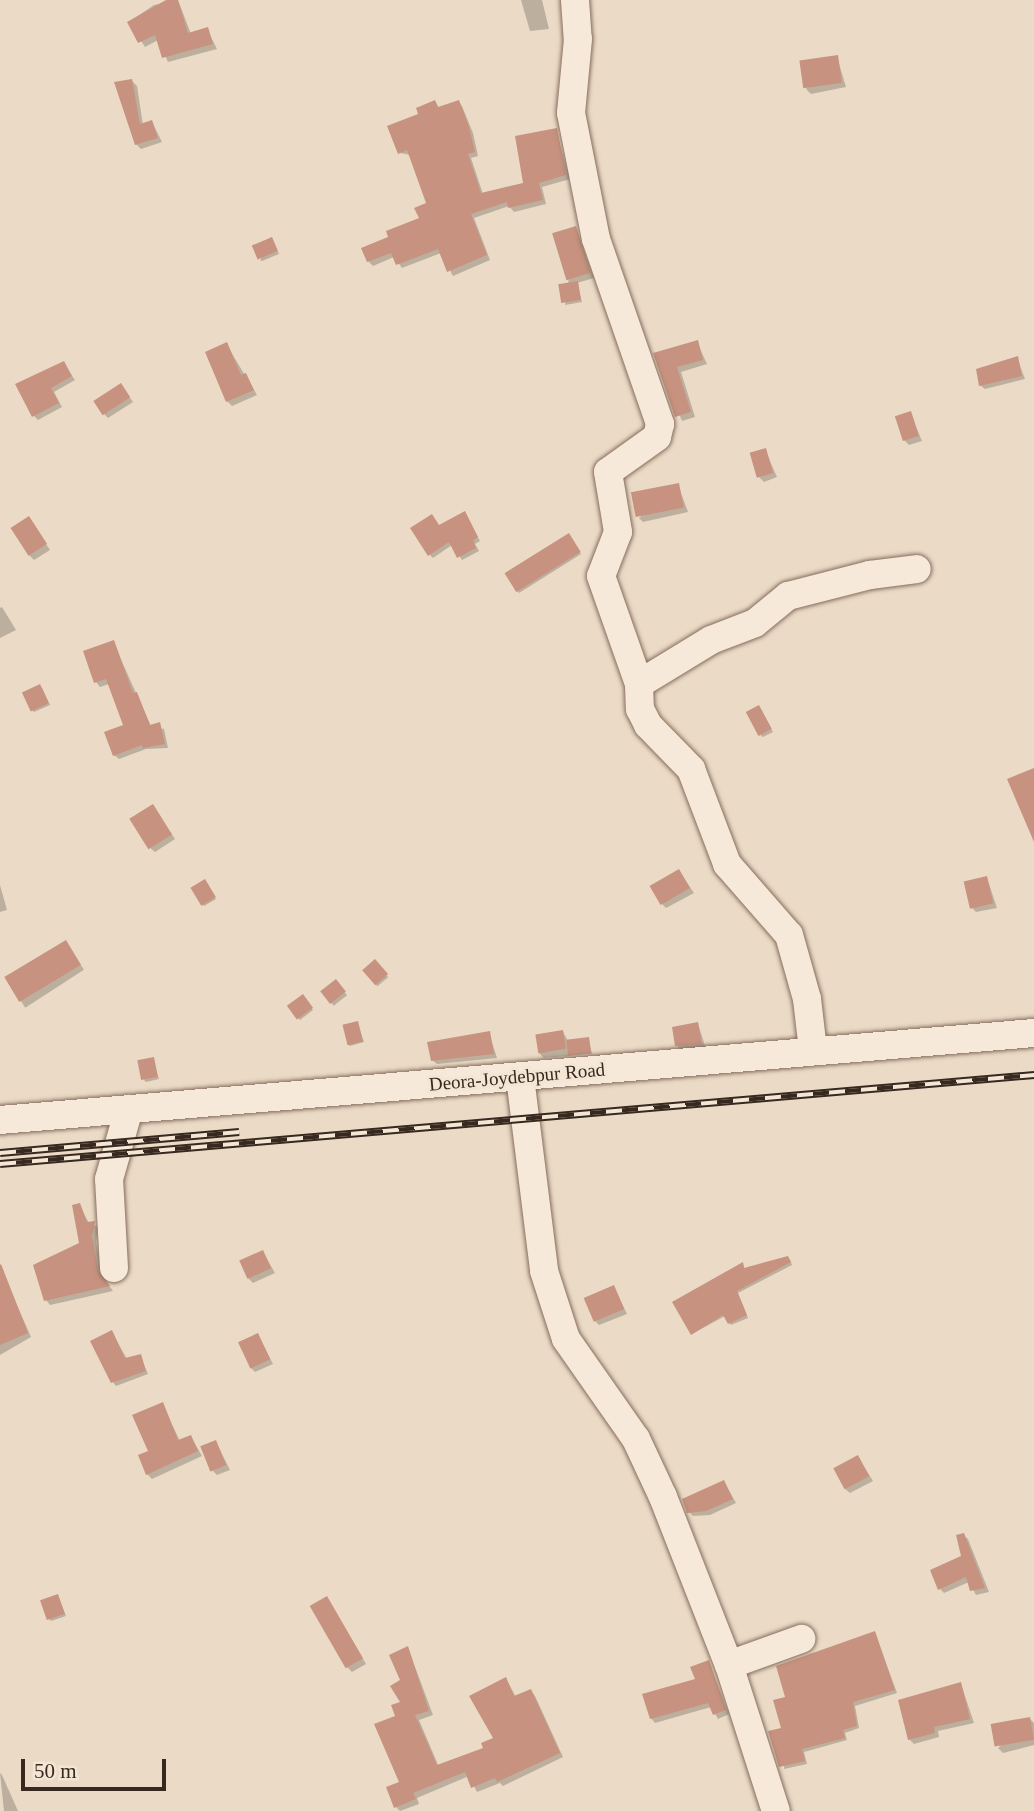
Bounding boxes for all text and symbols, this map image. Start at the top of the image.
street label: Deora-Joydebpur Road [428,1058,606,1096]
scale bar [24,1744,170,1788]
text: 50 m [34,1759,77,1783]

